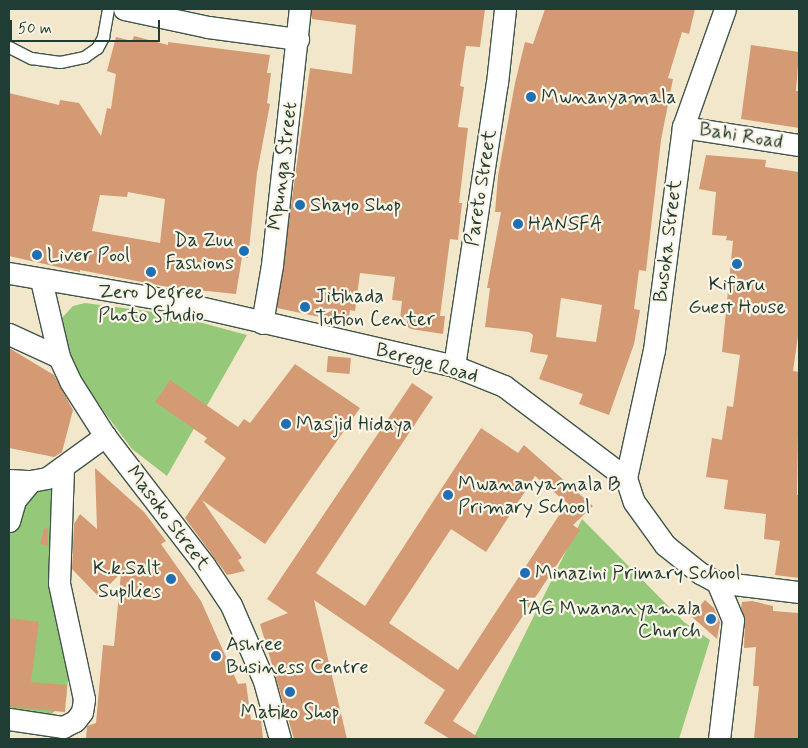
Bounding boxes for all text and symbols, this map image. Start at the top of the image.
scale bar [12,10,162,42]
text: 50 m [18,19,52,39]
place label: Mwnanyamala [541,85,677,109]
marker: Mwnanyamala [525,91,537,103]
street label: Mpunga Street [263,99,303,233]
street label: Bahi Road [698,118,784,154]
street label: Pareto Street [460,128,502,248]
street label: Busoka Street [649,178,687,304]
place label: Shayo Shop [310,193,401,217]
marker: Shayo Shop [294,199,306,211]
place label: HANSFA [528,212,602,236]
marker: HANSFA [512,218,524,230]
place label: Da Zuu Fashions [166,228,234,275]
place label: Liver Pool [47,243,128,267]
marker: Da Zuu Fashions [238,245,250,257]
marker: Liver Pool [31,249,43,261]
marker: Kifaru Guest House [731,258,743,270]
marker: Zero Degree Photo Studio [145,266,157,278]
place label: Kifaru Guest House [688,272,786,319]
place label: Zero Degree Photo Studio [98,280,204,327]
place label: Jitihada Tution Center [315,284,432,331]
marker: Jitihada Tution Center [299,301,311,313]
street label: Berege Road [373,338,481,388]
place label: Masjid Hidaya [296,412,416,436]
marker: Masjid Hidaya [280,418,292,430]
street label: Masoko Street [121,461,215,575]
place label: Mwananyamala B Primary School [458,472,621,519]
marker: Mwananyamala B Primary School [442,489,454,501]
place label: K.k.Salt Supllies [93,556,161,603]
place label: Minazini Primary School [535,561,744,585]
marker: Minazini Primary School [519,567,531,579]
marker: K.k.Salt Supllies [165,573,177,585]
place label: TAG Mwananyamala Church [515,596,701,643]
marker: TAG Mwananyamala Church [705,613,717,625]
place label: Ashree Business Centre [226,632,372,679]
marker: Ashree Business Centre [210,650,222,662]
marker: Matiko Shop [284,686,296,698]
place label: Matiko Shop [240,700,340,724]

